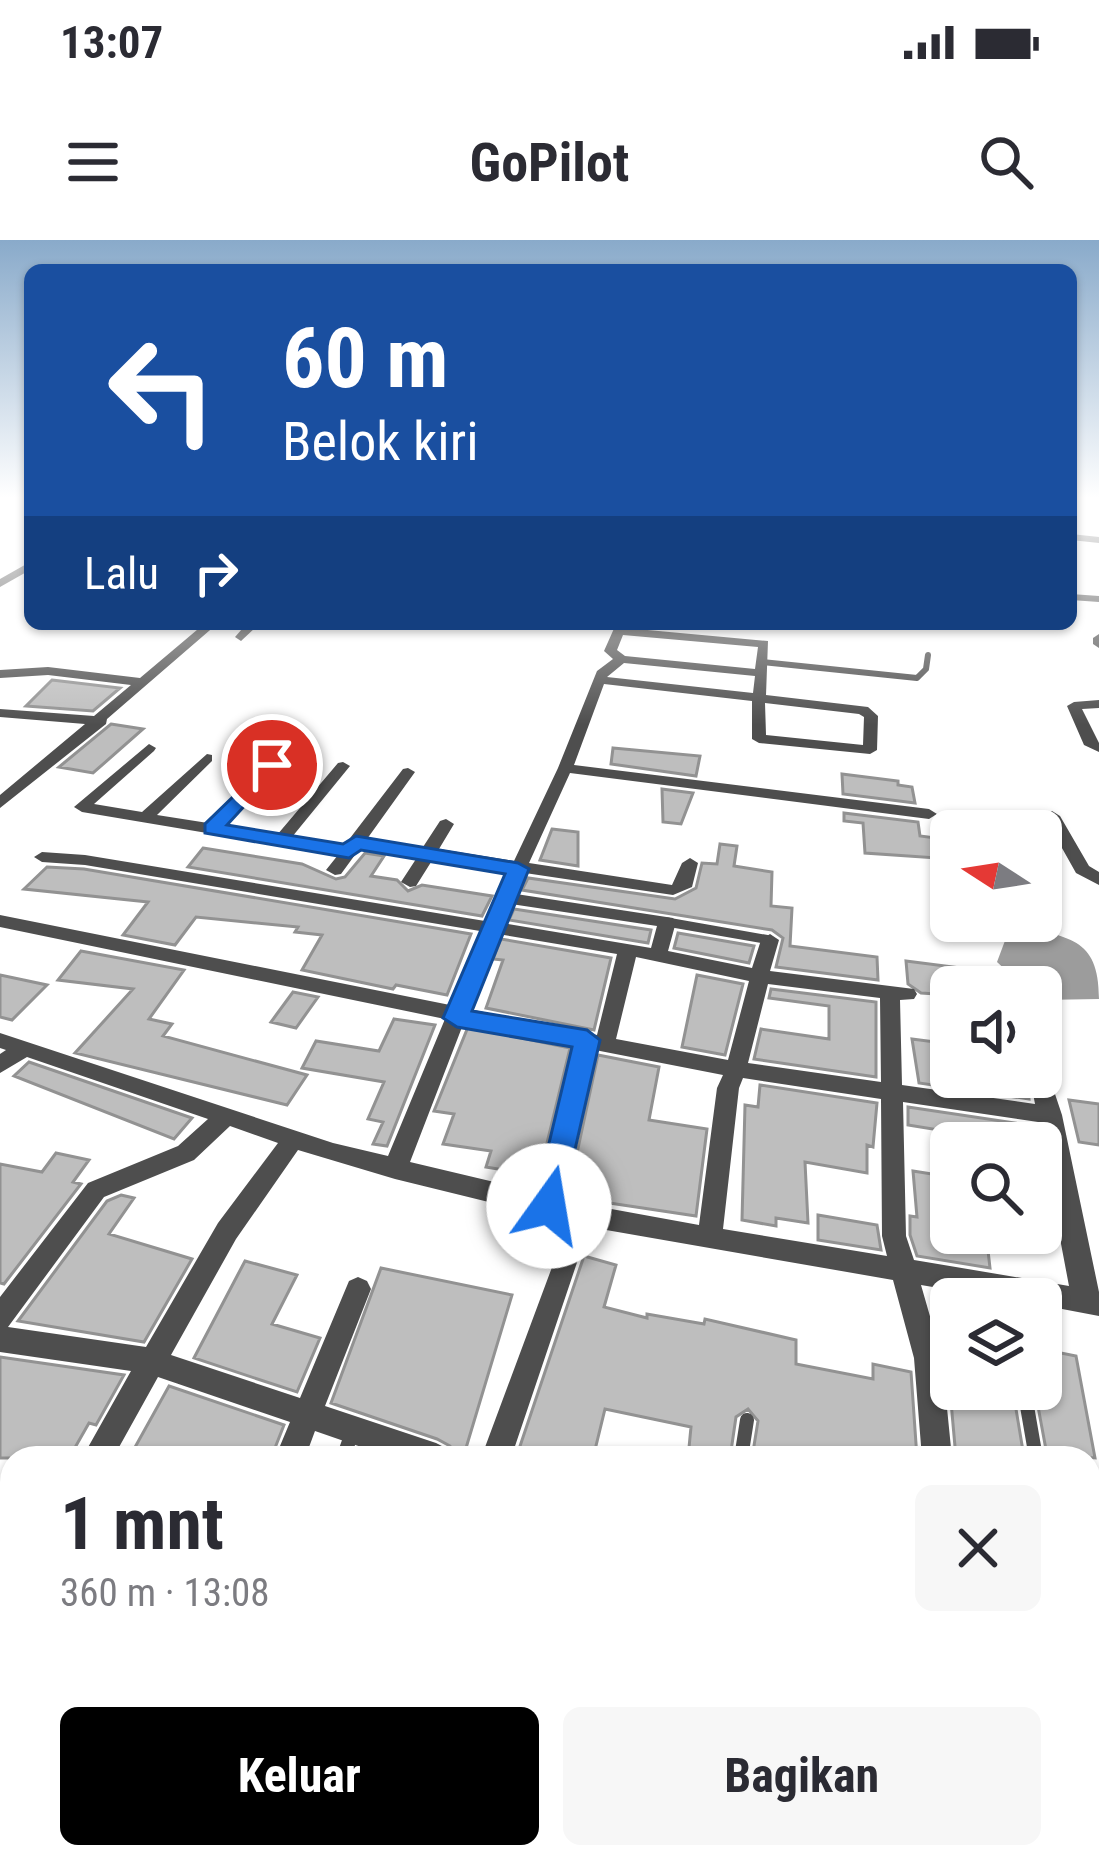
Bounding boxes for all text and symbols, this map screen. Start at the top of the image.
text: 13:07 [60,16,163,69]
icon: menu [60,129,126,195]
icon: search [973,129,1039,195]
text: GoPilot [470,131,629,194]
text: 60 m [282,309,449,408]
icon: left [84,312,240,468]
text: Belok kiri [282,410,479,473]
icon: right [183,540,249,606]
text: Lalu [84,547,159,600]
pin [221,714,323,816]
icon: arrive [239,732,305,798]
north arrow [930,810,1062,942]
map controls [930,810,1062,1410]
button: sound [930,966,1062,1098]
button: search [930,1122,1062,1254]
position arrow [486,1143,612,1269]
button: layers [930,1278,1062,1410]
text: 1 mnt [60,1482,224,1567]
button: close [915,1485,1041,1611]
text: 360 m · 13:08 [60,1570,270,1616]
button: Keluar [60,1707,539,1845]
button: Bagikan [563,1707,1041,1845]

